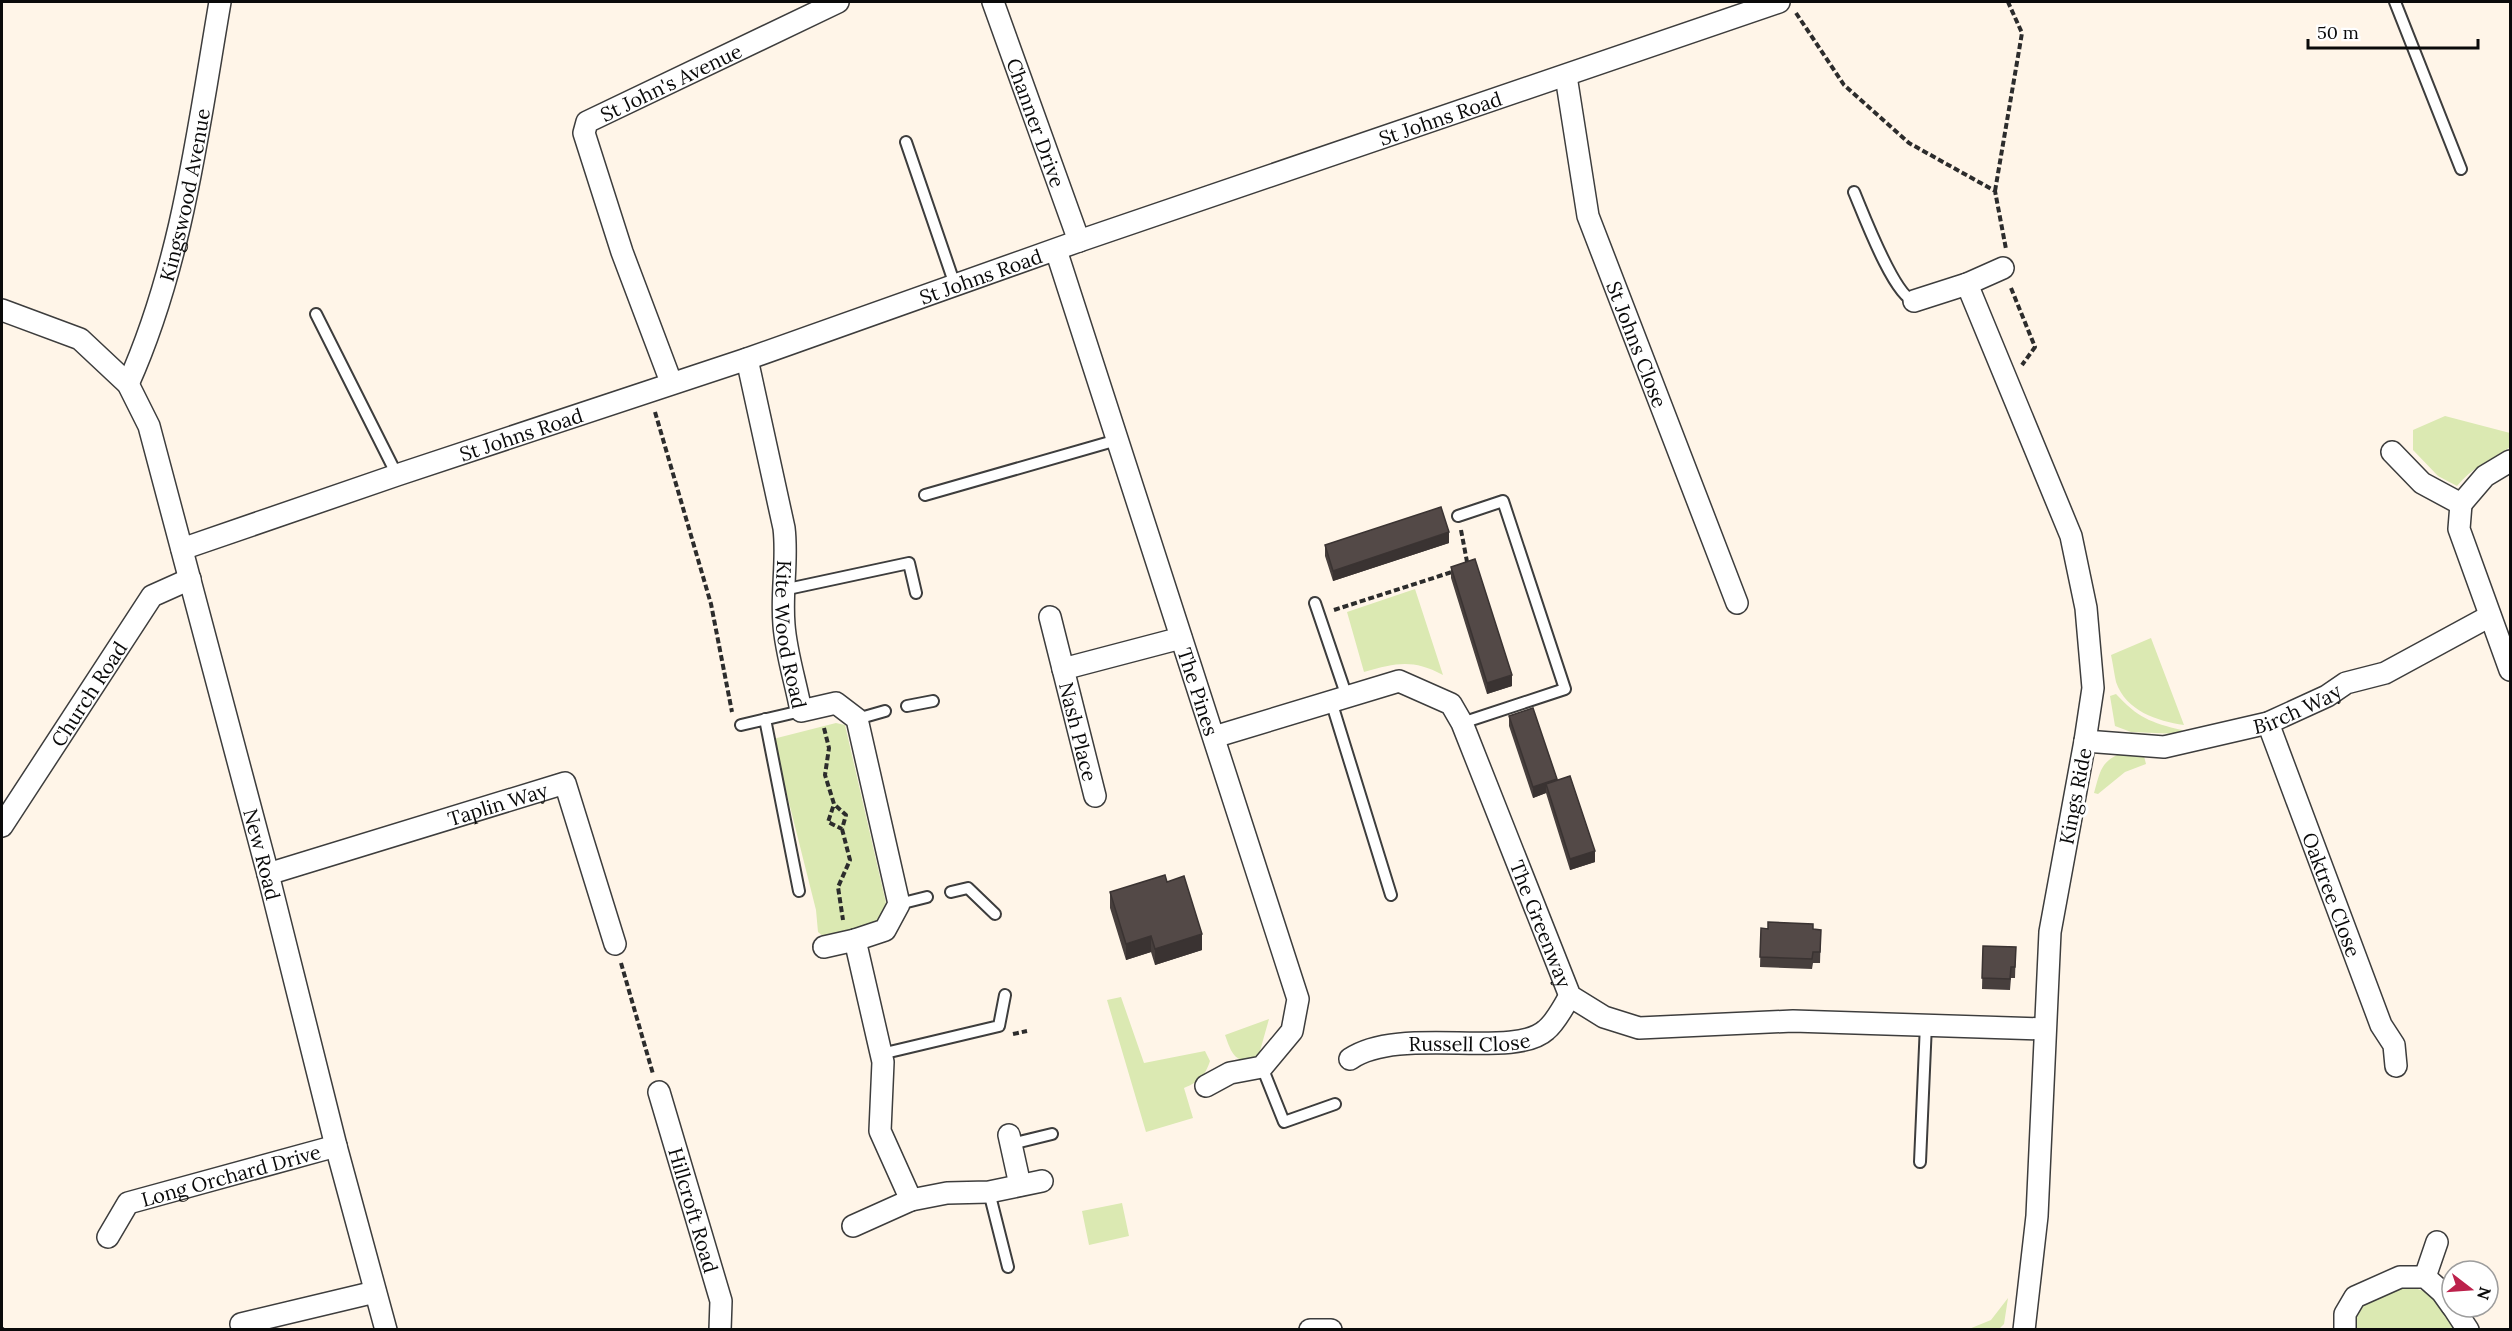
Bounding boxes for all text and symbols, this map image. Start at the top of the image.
scale bar [2308,12,2478,50]
text: 50 m [2317,21,2359,44]
street label: St John's Avenue [596,37,746,126]
street label: Channer Drive [1002,55,1071,191]
street label: St Johns Road [1375,85,1505,150]
street label: Kingswood Avenue [153,106,215,284]
street label: St Johns Road [916,243,1045,309]
street label: St Johns Close [1602,277,1673,411]
street label: St Johns Road [456,402,586,466]
street label: Kite Wood Road [771,560,813,711]
street label: Church Road [45,636,132,751]
street label: The Pines [1173,644,1225,739]
street label: Birch Way [2251,677,2346,739]
street label: Nash Place [1054,679,1103,784]
street label: Kings Ride [2053,745,2097,846]
street label: Taplin Way [445,777,551,831]
street label: New Road [239,806,287,903]
street label: Oaktree Close [2297,828,2367,960]
street label: The Greenway [1505,857,1578,991]
street label: Russell Close [1408,1027,1533,1056]
street label: Long Orchard Drive [138,1138,323,1211]
street label: Hillcroft Road [664,1144,724,1275]
north arrow [2440,1259,2500,1319]
text: N [2473,1285,2496,1302]

